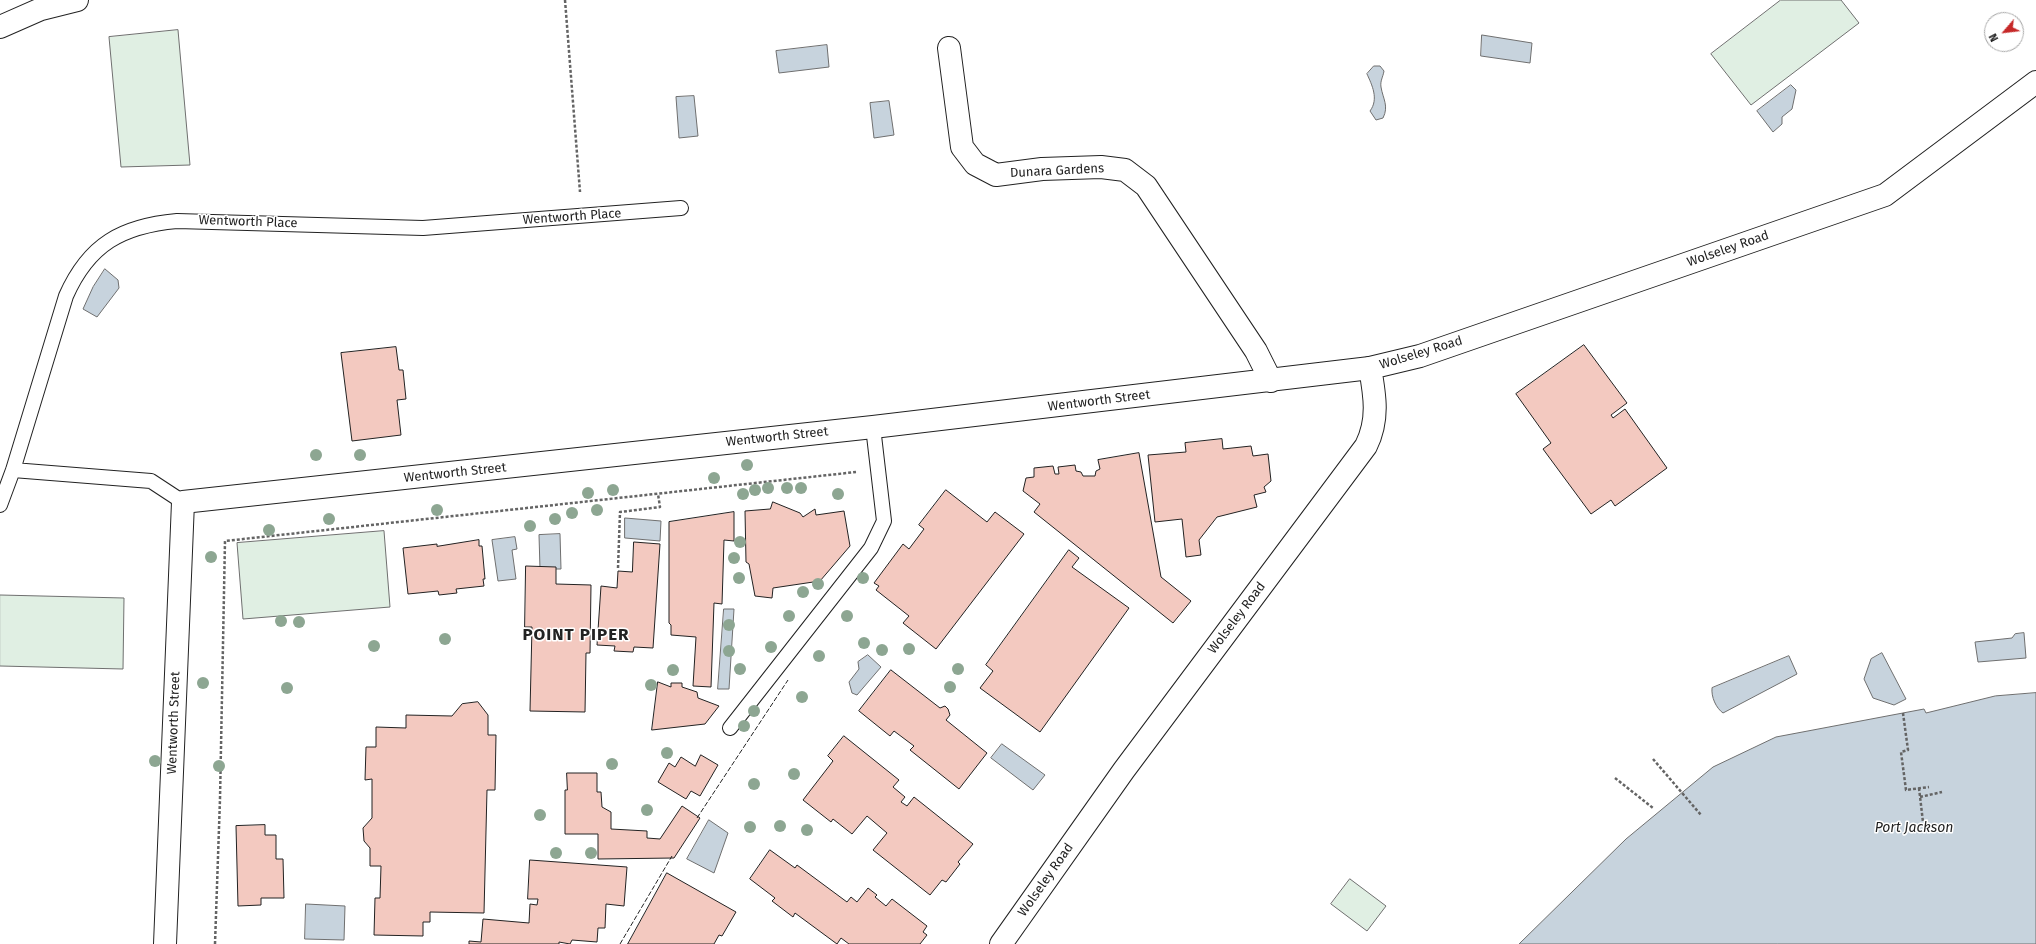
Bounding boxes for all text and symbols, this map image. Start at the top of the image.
north arrow [1984,12,2024,52]
text: N [1986,31,2001,44]
street label: Dunara Gardens [1010,161,1104,181]
street label: Wentworth Place [522,206,622,228]
street label: Wentworth Place [198,212,298,232]
street label: Wolseley Road [1685,228,1771,270]
street label: Wolseley Road [1378,333,1464,373]
street label: Wentworth Street [1047,387,1151,415]
street label: Wentworth Street [725,424,829,450]
street label: Wentworth Street [403,460,507,486]
street label: Wolseley Road [1205,579,1269,657]
district label: POINT PIPER [522,625,630,645]
street label: Wentworth Street [164,671,184,775]
water label: Port Jackson [1875,820,1953,836]
street label: Wolseley Road [1015,840,1077,920]

